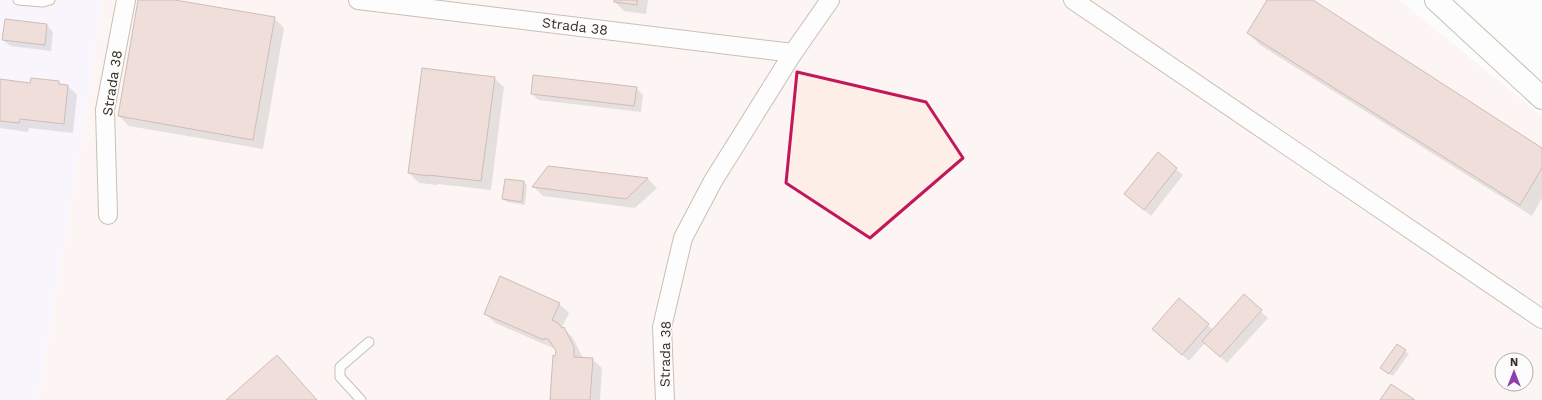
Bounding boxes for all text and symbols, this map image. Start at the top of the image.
street label: Strada 38 [541,14,609,38]
street label: Strada 38 [99,49,125,117]
street label: Strada 38 [656,321,674,387]
north arrow [1494,352,1534,392]
text: N [1510,356,1518,369]

